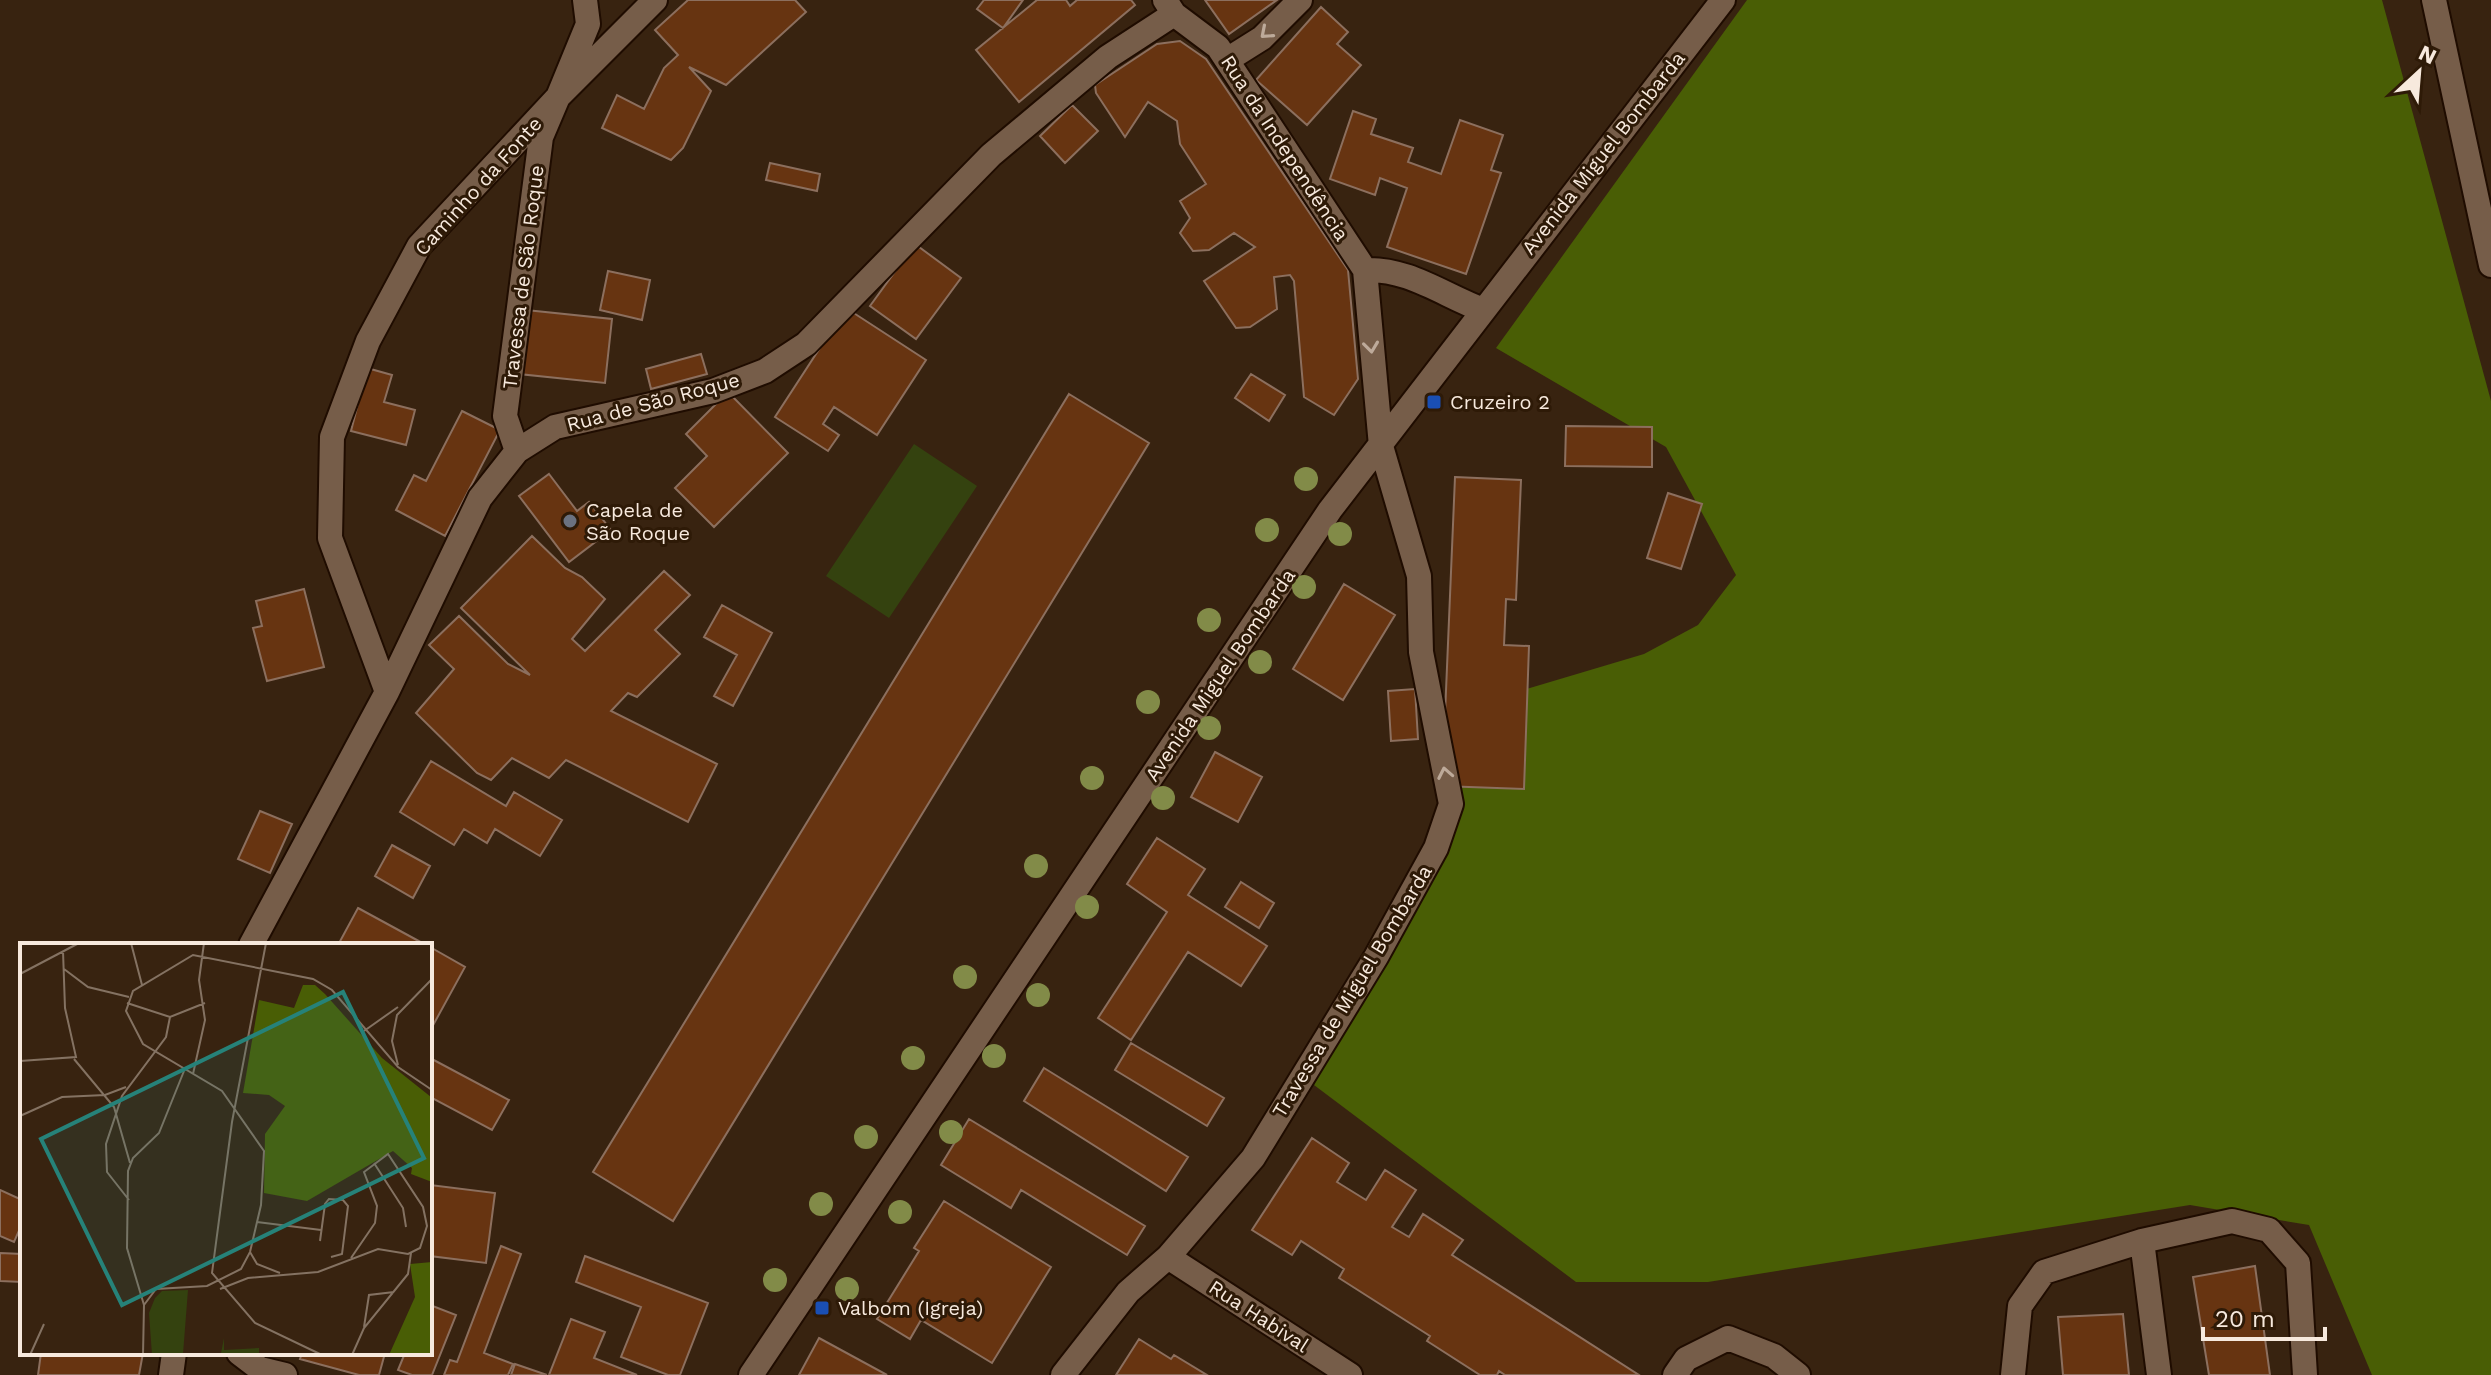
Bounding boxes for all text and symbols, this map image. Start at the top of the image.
one-way arrow [1260,23,1275,37]
north arrow [2379,32,2459,112]
text: N [2415,40,2440,69]
street label: Avenida Miguel Bombarda [1516,47,1690,259]
street label: Rua da Independência [1216,51,1354,245]
street label: Caminho da Fonte [409,112,547,260]
street label: Travessa de São Roque [497,164,549,390]
one-way arrow [1362,341,1379,354]
street label: Rua de São Roque [564,367,742,437]
place label: Cruzeiro 2 [1450,390,1550,414]
marker: Cruzeiro 2 [1425,393,1443,411]
place label: Capela de São Roque [586,498,690,545]
marker: Capela de São Roque [561,512,579,530]
street label: Avenida Miguel Bombarda [1140,564,1300,786]
one-way arrow [1438,767,1455,780]
street label: Travessa de Miguel Bombarda [1267,861,1437,1121]
inset map [20,943,432,1355]
street label: Rua Habival [1204,1275,1314,1357]
scale bar [2203,1291,2325,1341]
place label: Valbom (Igreja) [838,1296,983,1320]
marker: Valbom (Igreja) [813,1299,831,1317]
text: 20 m [2215,1305,2275,1333]

